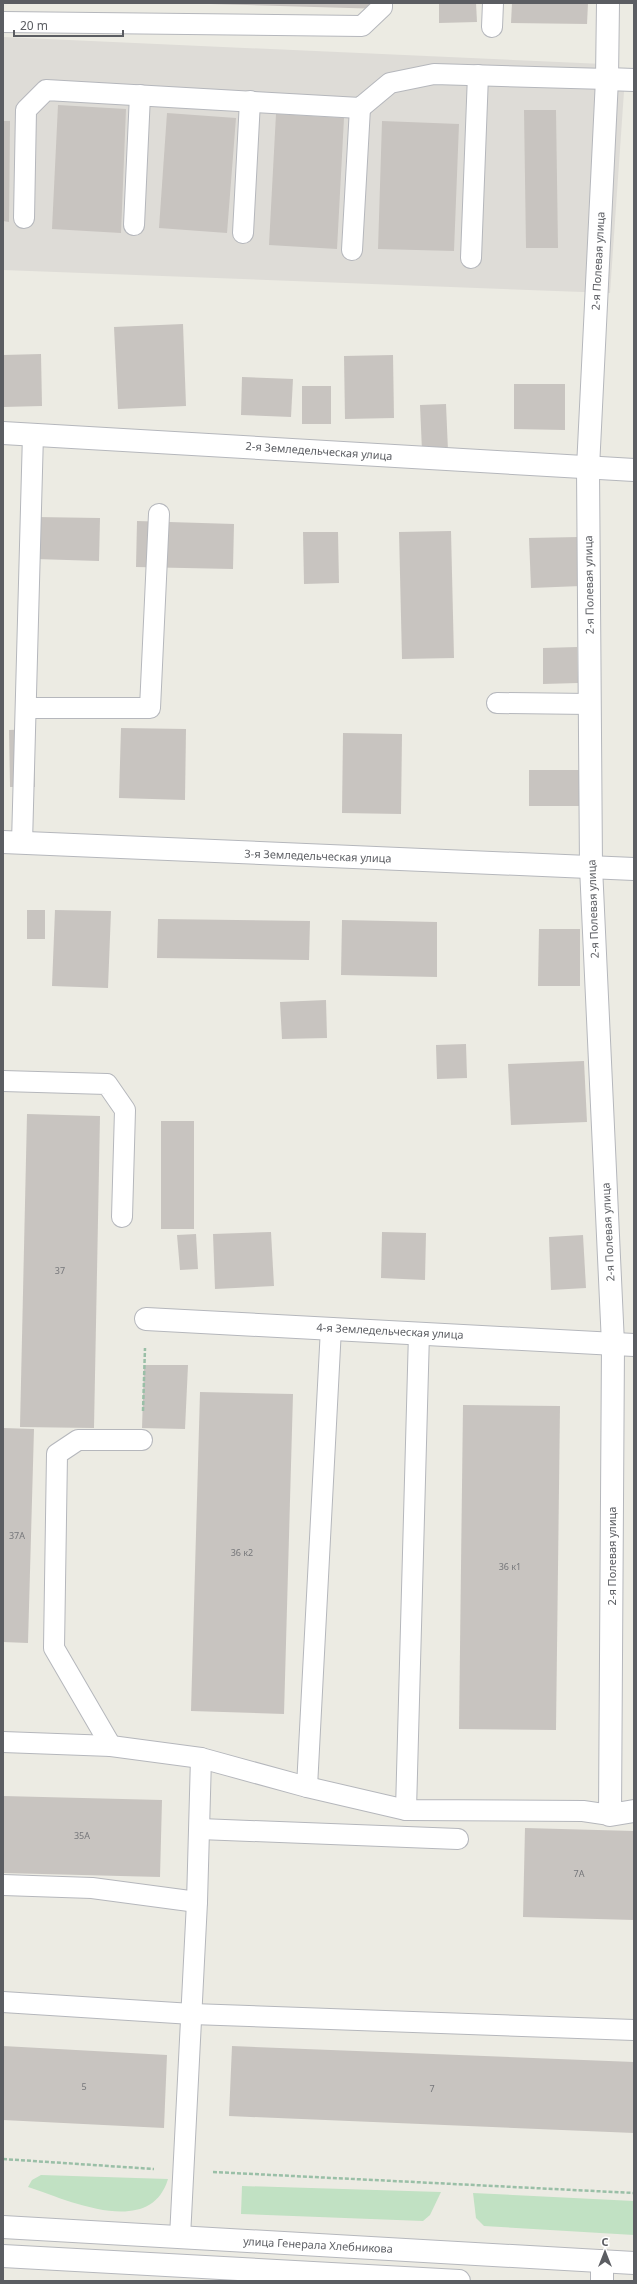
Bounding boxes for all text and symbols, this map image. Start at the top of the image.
scale bar [14,12,123,38]
text: 20 m [20,17,48,34]
street label: 2-я Полевая улица [587,211,608,311]
street label: 2-я Земледельческая улица [245,438,393,463]
street label: 2-я Полевая улица [580,535,597,635]
street label: 3-я Земледельческая улица [244,845,392,866]
street label: 2-я Полевая улица [583,859,602,959]
street label: 2-я Полевая улица [597,1182,618,1282]
house number: 37 [55,1264,65,1277]
street label: 4-я Земледельческая улица [316,1319,464,1342]
street label: 2-я Полевая улица [604,1507,619,1605]
house number: 37А [9,1529,25,1542]
house number: 36 к2 [231,1546,253,1559]
house number: 36 к1 [499,1560,521,1573]
house number: 35А [74,1829,90,1842]
house number: 7А [574,1867,585,1880]
house number: 5 [81,2080,87,2093]
house number: 7 [429,2082,435,2095]
north arrow [585,2232,625,2272]
street label: улица Генерала Хлебникова [243,2233,393,2256]
text: С [601,2234,609,2249]

